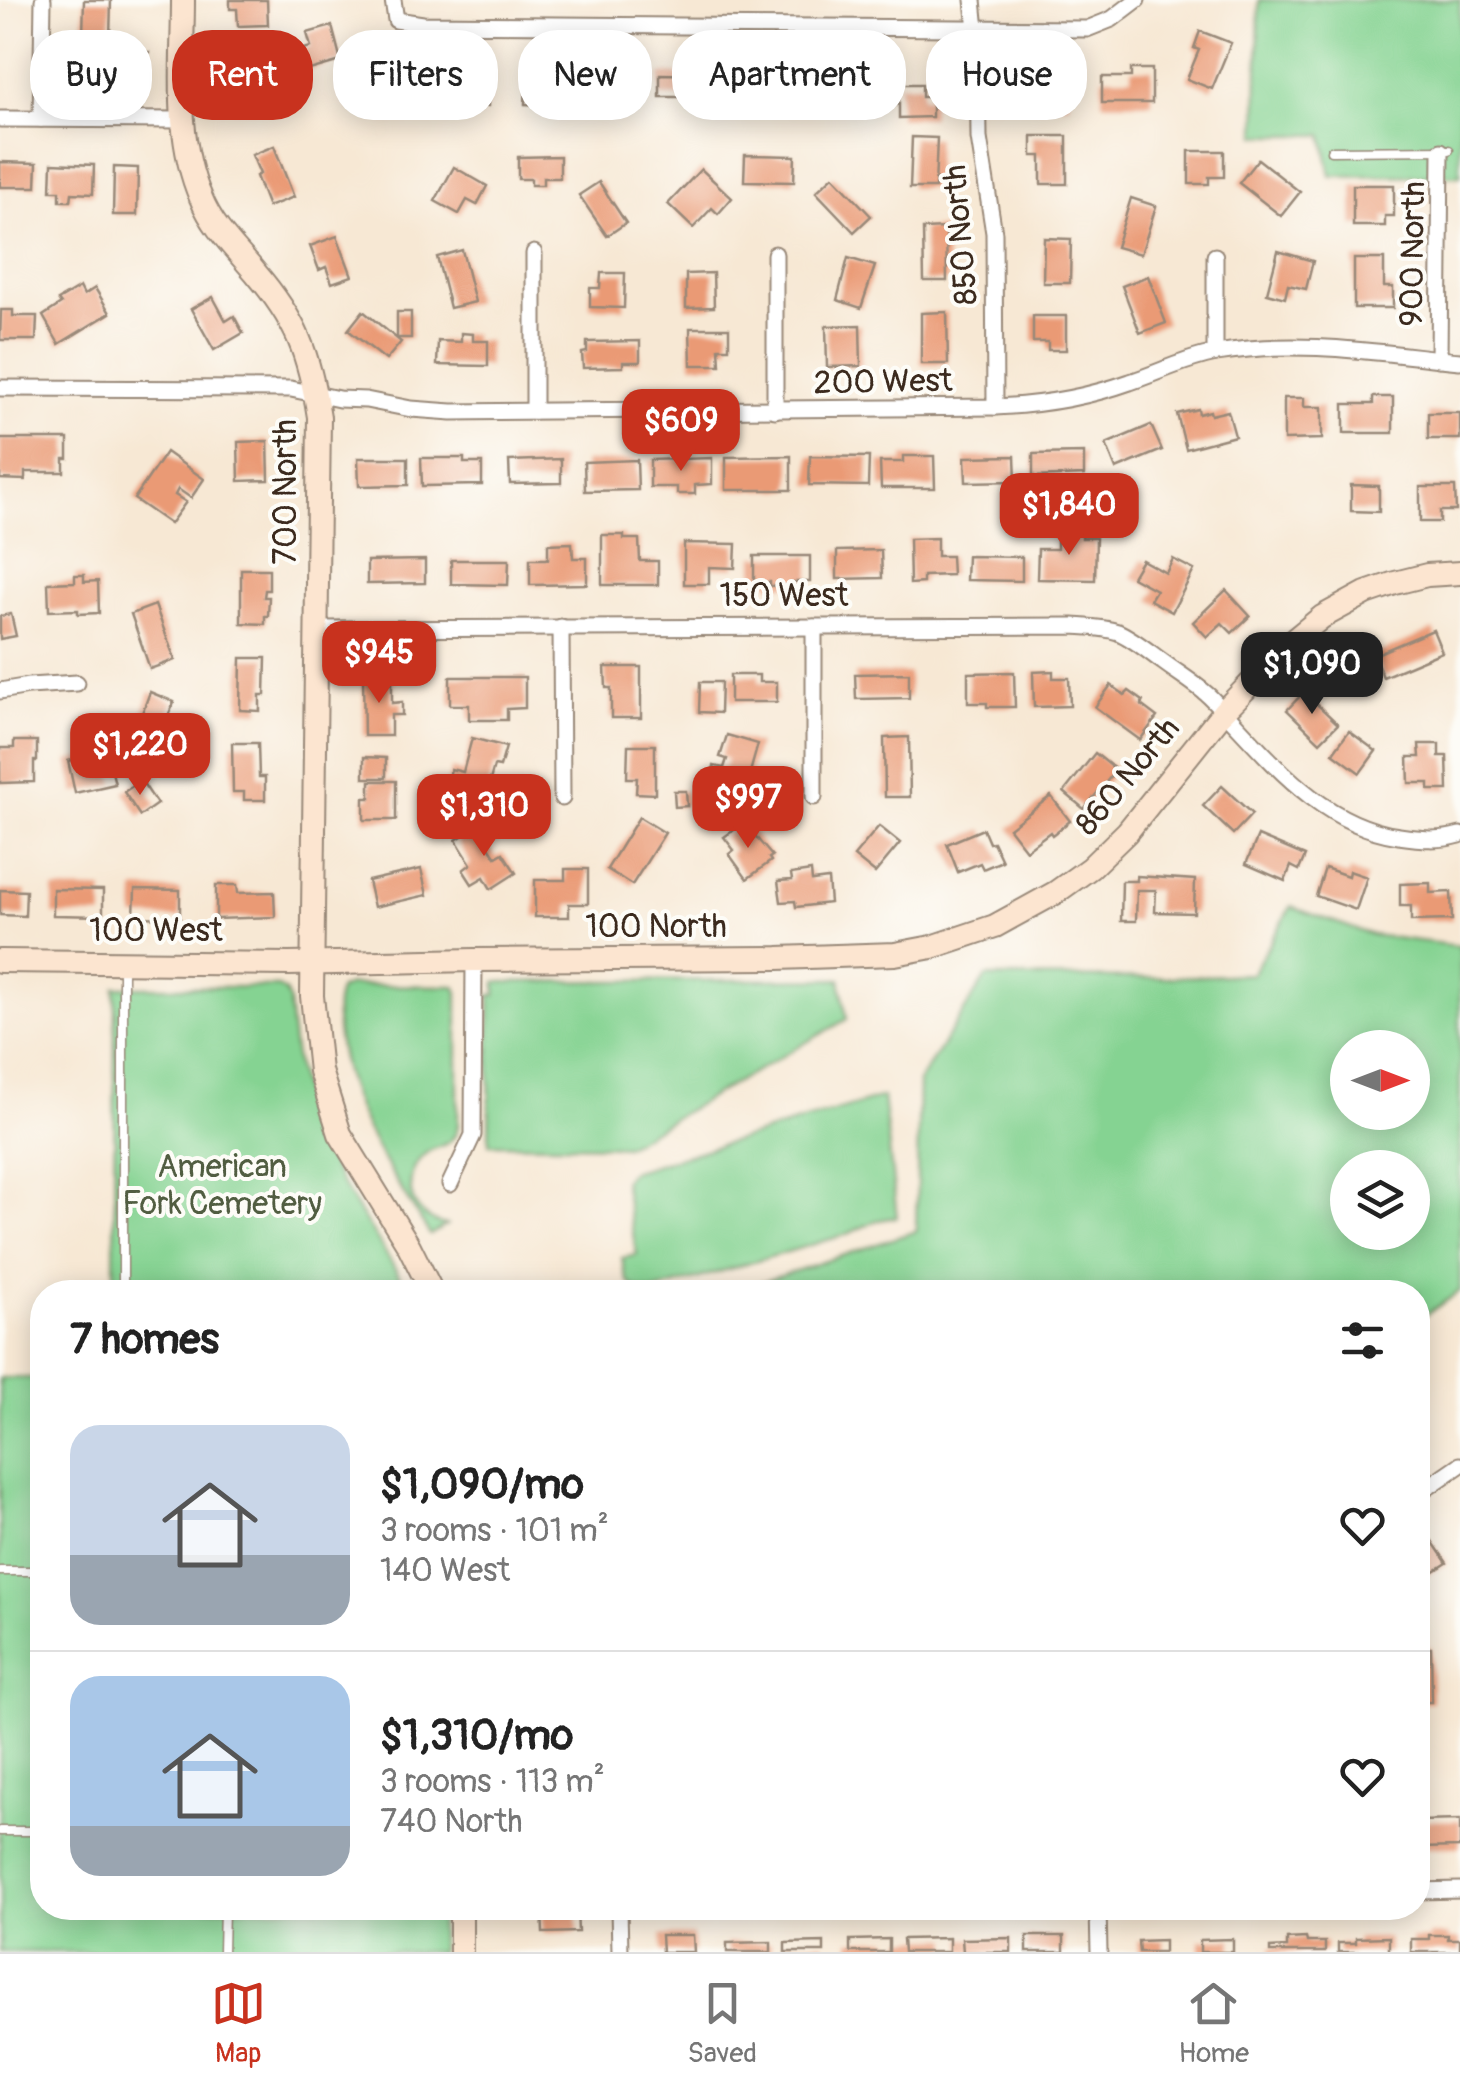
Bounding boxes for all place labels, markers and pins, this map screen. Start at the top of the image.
pin: $609 [622,389,740,474]
pin: $1,840 [988,473,1150,558]
pin: $945 [320,621,438,706]
pin: $1,090 [1231,632,1393,717]
pin: $1,220 [59,713,221,798]
pin: $997 [689,766,807,851]
pin: $1,310 [403,774,565,859]

